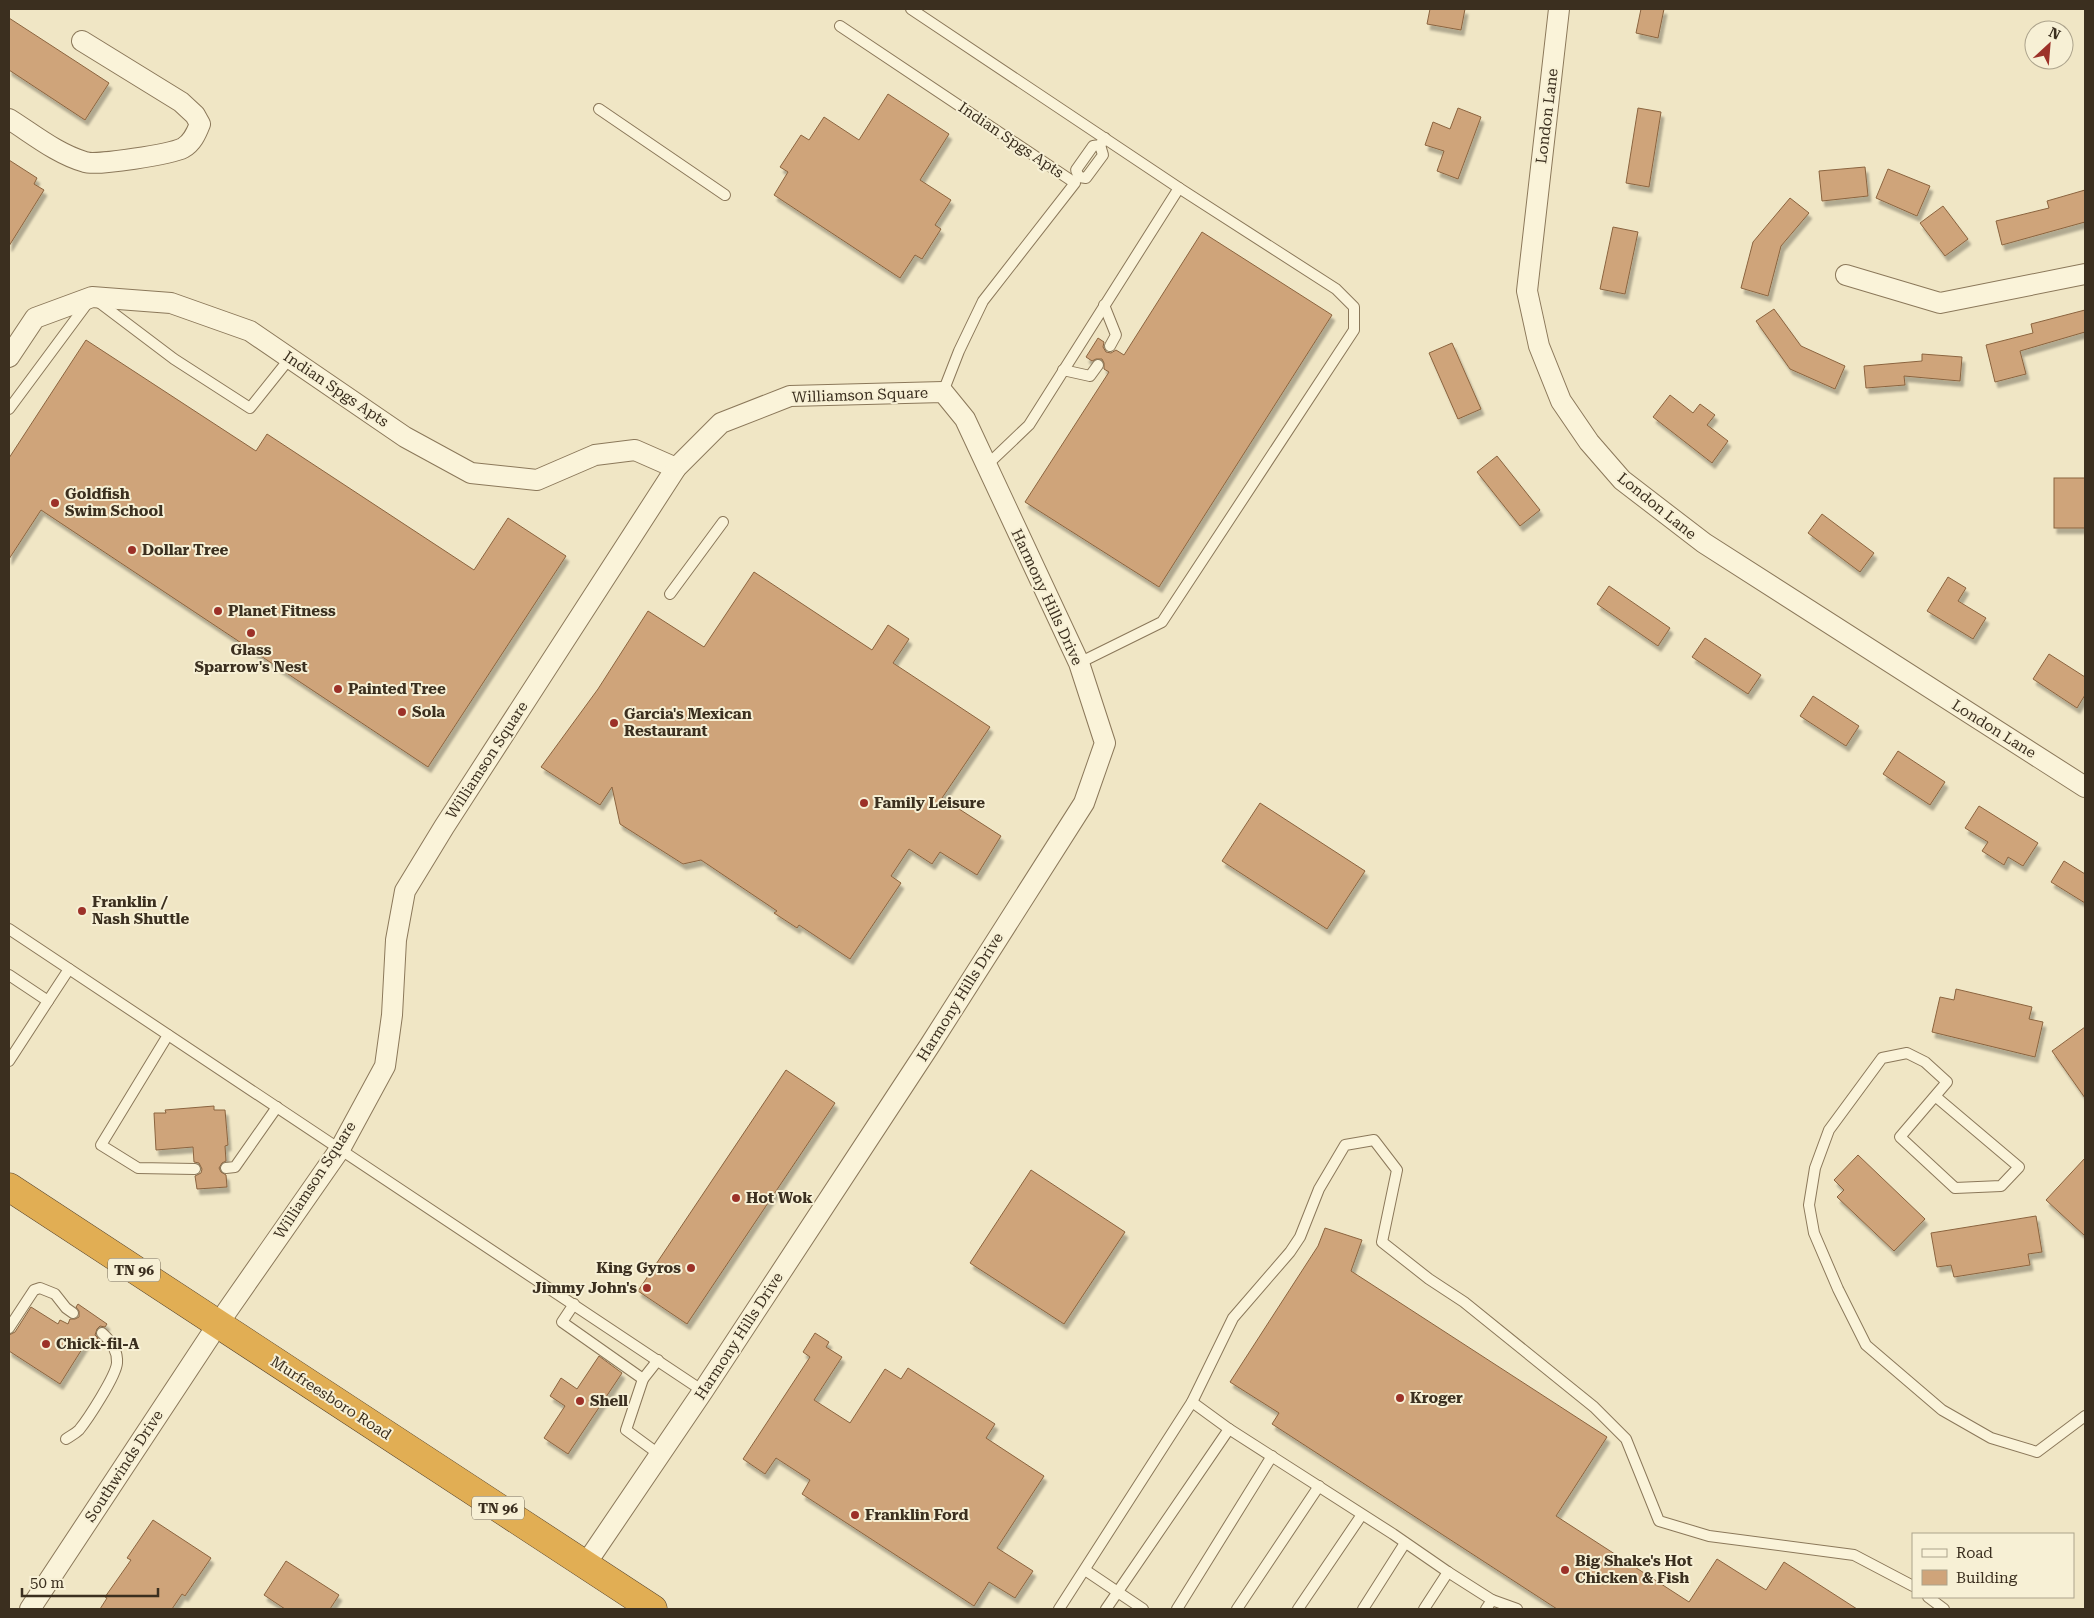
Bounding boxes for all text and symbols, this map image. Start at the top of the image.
north arrow [2024,20,2074,70]
text: N [2046,24,2063,43]
street label: London Lane [1532,67,1562,165]
street label: Indian Spgs Apts [955,98,1067,182]
street label: Indian Spgs Apts [280,347,392,431]
street label: Williamson Square [792,384,928,406]
street label: London Lane [1614,469,1700,543]
place label: Goldfish Swim School [65,485,163,520]
marker: Goldfish Swim School [49,497,61,509]
street label: Harmony Hills Drive [1007,526,1087,668]
place label: Dollar Tree [142,541,229,559]
marker: Dollar Tree [126,544,138,556]
place label: Planet Fitness [228,602,336,620]
marker: Planet Fitness [212,605,224,617]
marker: Glass Sparrow's Nest [245,627,257,639]
place label: Glass Sparrow's Nest [195,641,308,676]
place label: Painted Tree [348,680,446,698]
marker: Painted Tree [332,683,344,695]
street label: London Lane [1949,696,2039,762]
street label: Williamson Square [442,698,532,822]
place label: Sola [412,703,445,721]
place label: Garcia's Mexican Restaurant [624,705,752,740]
marker: Sola [396,706,408,718]
marker: Garcia's Mexican Restaurant [608,717,620,729]
place label: Family Leisure [874,794,985,812]
marker: Family Leisure [858,797,870,809]
place label: Franklin / Nash Shuttle [92,893,189,928]
marker: Franklin / Nash Shuttle [76,905,88,917]
street label: Harmony Hills Drive [913,929,1007,1065]
street label: Williamson Square [270,1118,360,1242]
place label: Hot Wok [746,1189,813,1207]
marker: Hot Wok [730,1192,742,1204]
road number: TN 96 [108,1258,160,1282]
place label: King Gyros [596,1259,681,1277]
marker: King Gyros [685,1262,697,1274]
street label: Harmony Hills Drive [691,1269,787,1403]
place label: Jimmy John's [533,1279,637,1297]
marker: Jimmy John's [641,1282,653,1294]
place label: Chick-fil-A [56,1335,139,1353]
marker: Chick-fil-A [40,1338,52,1350]
street label: Murfreesboro Road [267,1352,395,1444]
place label: Kroger [1410,1389,1463,1407]
place label: Shell [590,1392,628,1410]
marker: Kroger [1394,1392,1406,1404]
marker: Shell [574,1395,586,1407]
street label: Southwinds Drive [81,1407,167,1525]
road number: TN 96 [472,1496,524,1520]
place label: Franklin Ford [865,1506,969,1524]
marker: Franklin Ford [849,1509,861,1521]
legend [1912,1533,2074,1598]
text: Road [1956,1544,1993,1562]
place label: Big Shake's Hot Chicken & Fish [1575,1552,1693,1587]
marker: Big Shake's Hot Chicken & Fish [1559,1564,1571,1576]
scale bar [22,1566,159,1598]
text: Building [1956,1569,2018,1587]
text: 50 m [30,1574,65,1592]

